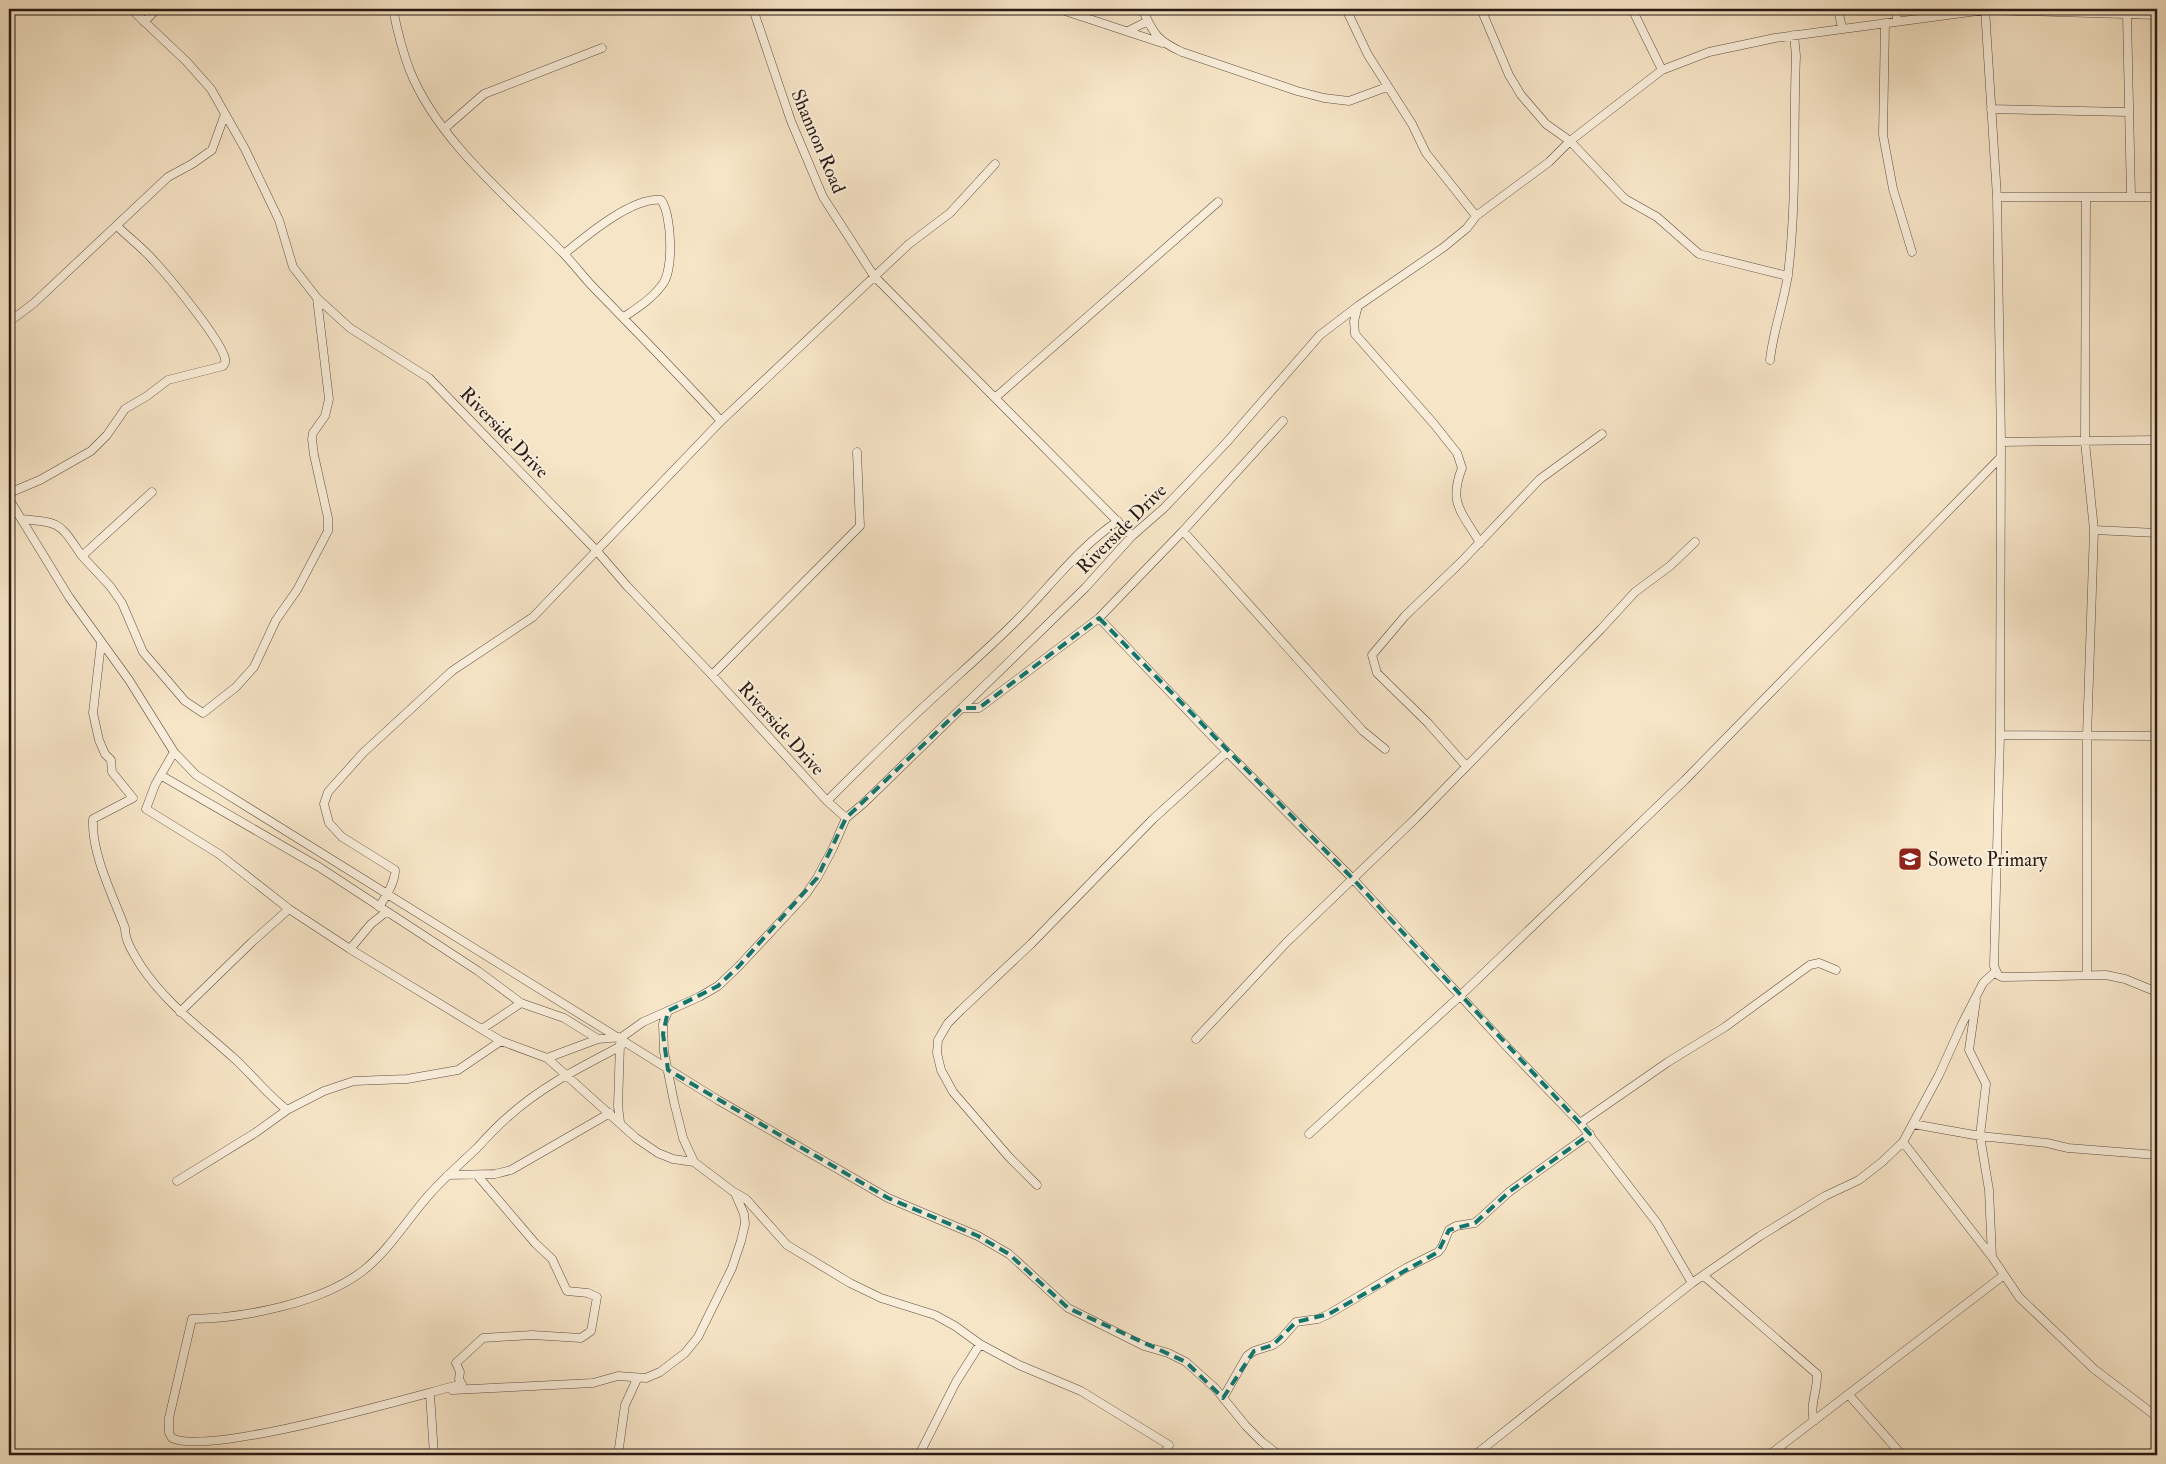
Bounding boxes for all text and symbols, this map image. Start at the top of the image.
street label: Shannon Road [785,86,851,198]
street label: Riverside Drive [455,382,554,483]
street label: Riverside Drive [1072,479,1172,579]
street label: Riverside Drive [733,677,830,781]
school or university icon: Soweto Primary [1897,846,1923,872]
place label: Soweto Primary [1928,848,2048,872]

